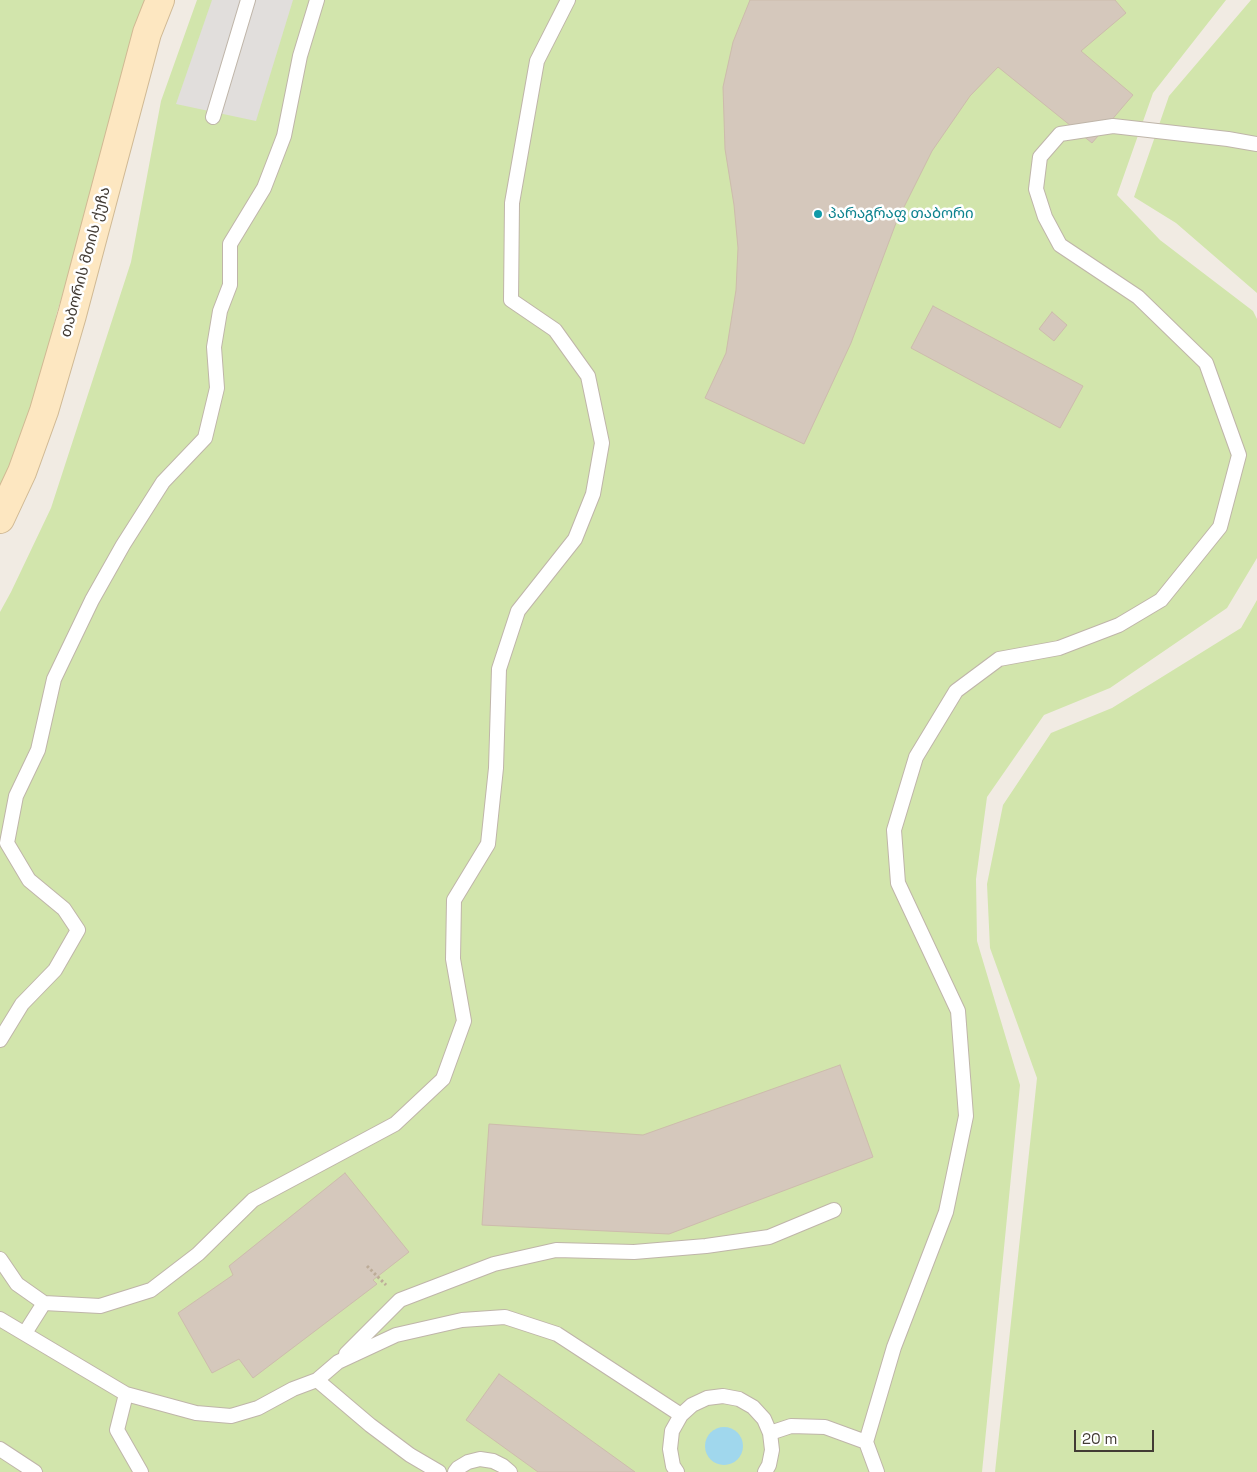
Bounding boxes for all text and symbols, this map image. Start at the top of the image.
street label: თაბორის მთის ქუჩა [57,185,115,339]
place label: პარაგრაფ თაბორი [828,205,974,223]
marker: პარაგრაფ თაბორი [812,208,824,220]
scale bar [1077,1420,1157,1452]
text: 20 m [1082,1429,1117,1448]

